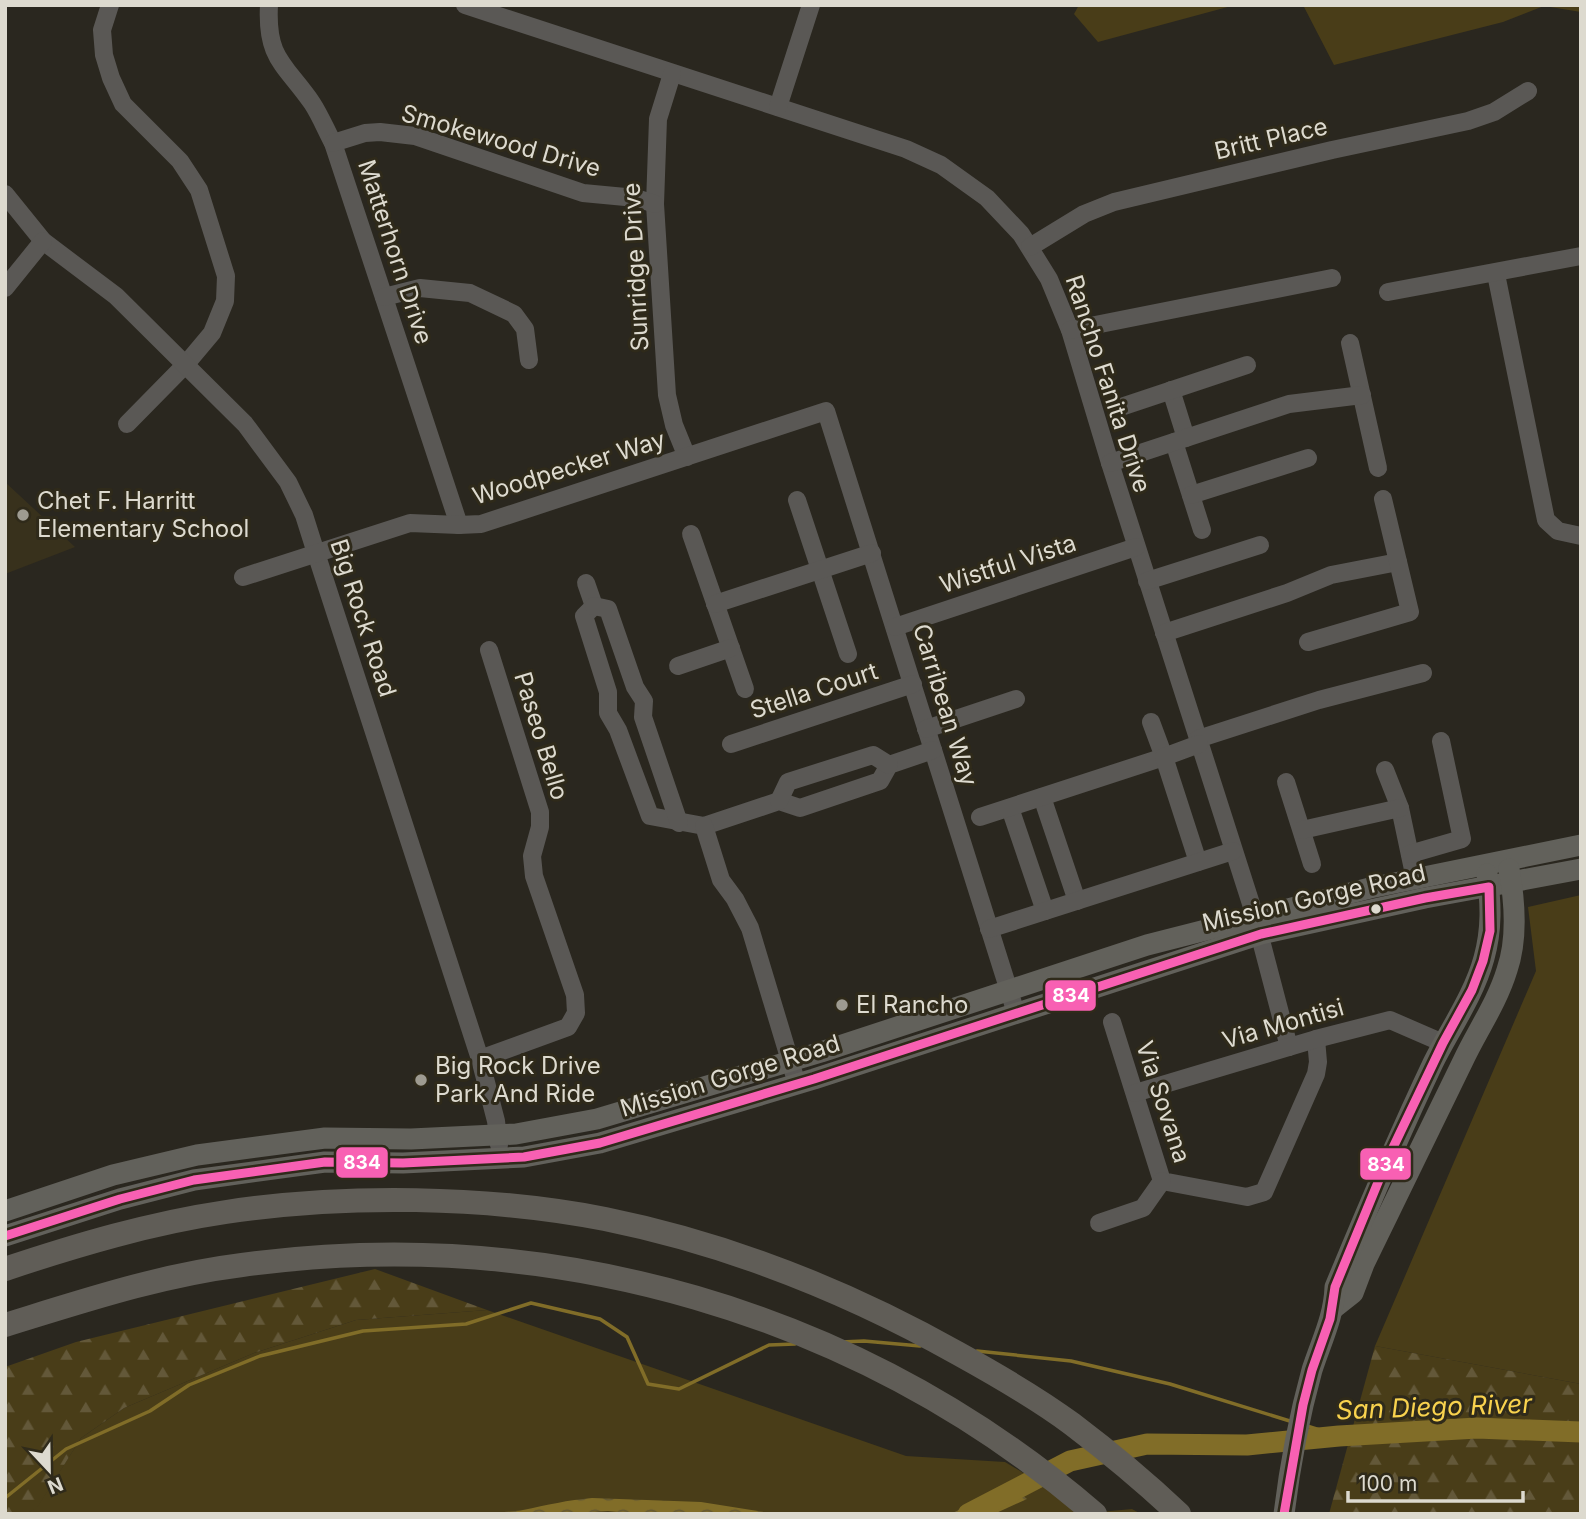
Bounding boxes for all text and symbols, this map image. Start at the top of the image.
street label: Smokewood Drive [398,98,604,183]
street label: Britt Place [1212,111,1330,166]
street label: Matterhorn Drive [352,156,439,348]
street label: Sunridge Drive [617,182,654,352]
street label: Rancho Fanita Drive [1060,272,1157,496]
street label: Woodpecker Way [469,424,669,511]
place label: Chet F. Harritt Elementary School [37,486,249,543]
marker: Chet F. Harritt Elementary School [15,507,31,523]
street label: Wistful Vista [936,528,1080,599]
street label: Big Rock Road [324,535,403,700]
street label: Carribean Way [907,620,984,789]
street label: Stella Court [746,656,881,725]
street label: Paseo Bello [508,668,575,803]
street label: Mission Gorge Road [1199,858,1428,937]
unlabelled marker [1369,902,1383,916]
line badge: 834 [1044,979,1097,1012]
text: 834 [1052,984,1090,1007]
place label: El Rancho [856,990,968,1019]
street label: Via Montisi [1219,992,1347,1055]
marker: El Rancho [834,997,850,1013]
street label: Mission Gorge Road [616,1028,843,1123]
street label: Via Sovana [1130,1037,1197,1166]
place label: Big Rock Drive Park And Ride [435,1051,601,1108]
marker: Big Rock Drive Park And Ride [413,1072,429,1088]
line badge: 834 [335,1146,389,1179]
line badge: 834 [1359,1147,1412,1181]
text: 834 [343,1151,381,1174]
text: 834 [1367,1153,1405,1176]
water label: San Diego River [1335,1388,1534,1425]
north arrow [14,1435,84,1505]
scale bar [1348,1460,1523,1504]
text: 100 m [1358,1471,1417,1496]
text: N [44,1472,66,1499]

